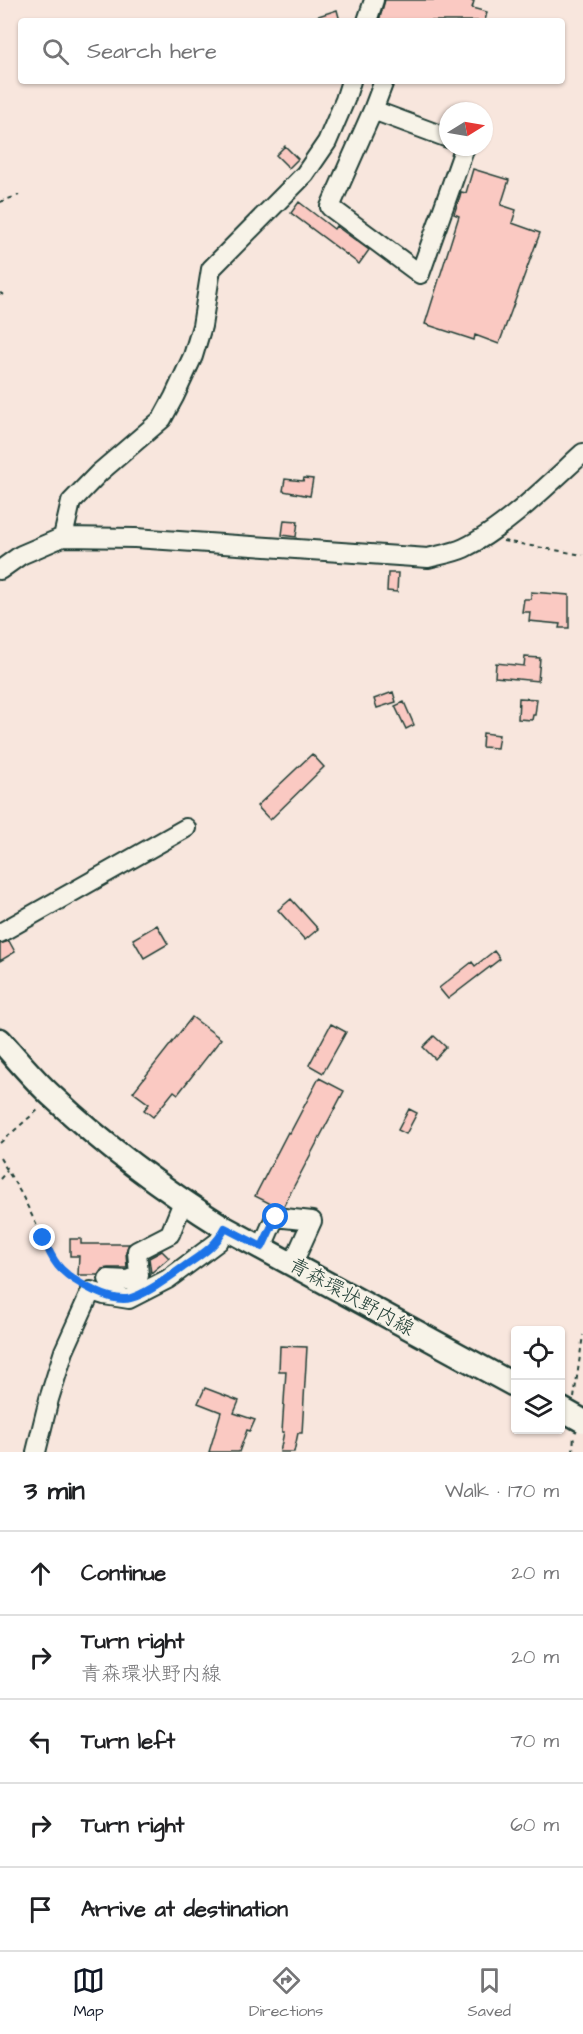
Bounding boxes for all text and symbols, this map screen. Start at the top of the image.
search box [18,18,565,84]
icon: search [39,35,72,68]
text: Search here [87,36,217,67]
north arrow [439,102,493,156]
route start [262,1203,288,1229]
route end [29,1224,55,1250]
street label: 青森環状野内線 [284,1251,420,1343]
map controls [511,1326,565,1434]
button: locate [511,1326,565,1380]
button: layers [511,1380,565,1434]
text: 3 min [24,1473,85,1509]
text: Walk · 170 m [445,1477,559,1505]
icon: ahead [24,1557,57,1590]
text: Continue [81,1558,166,1589]
text: 20 m [511,1559,559,1587]
text: Turn right [81,1626,184,1657]
icon: right [24,1641,57,1674]
text: 20 m [511,1643,559,1671]
text: 青森環状野内線 [81,1660,221,1688]
icon: left [24,1725,57,1758]
text: Turn left [81,1726,175,1757]
text: 70 m [511,1727,559,1755]
icon: right [24,1809,57,1842]
text: Turn right [81,1810,184,1841]
text: 60 m [510,1811,559,1839]
icon: arrive [24,1893,57,1926]
text: Arrive at destination [81,1894,288,1925]
tab: Map [72,1964,105,2022]
tab: Directions [249,1964,323,2022]
tab: Saved [467,1964,511,2022]

